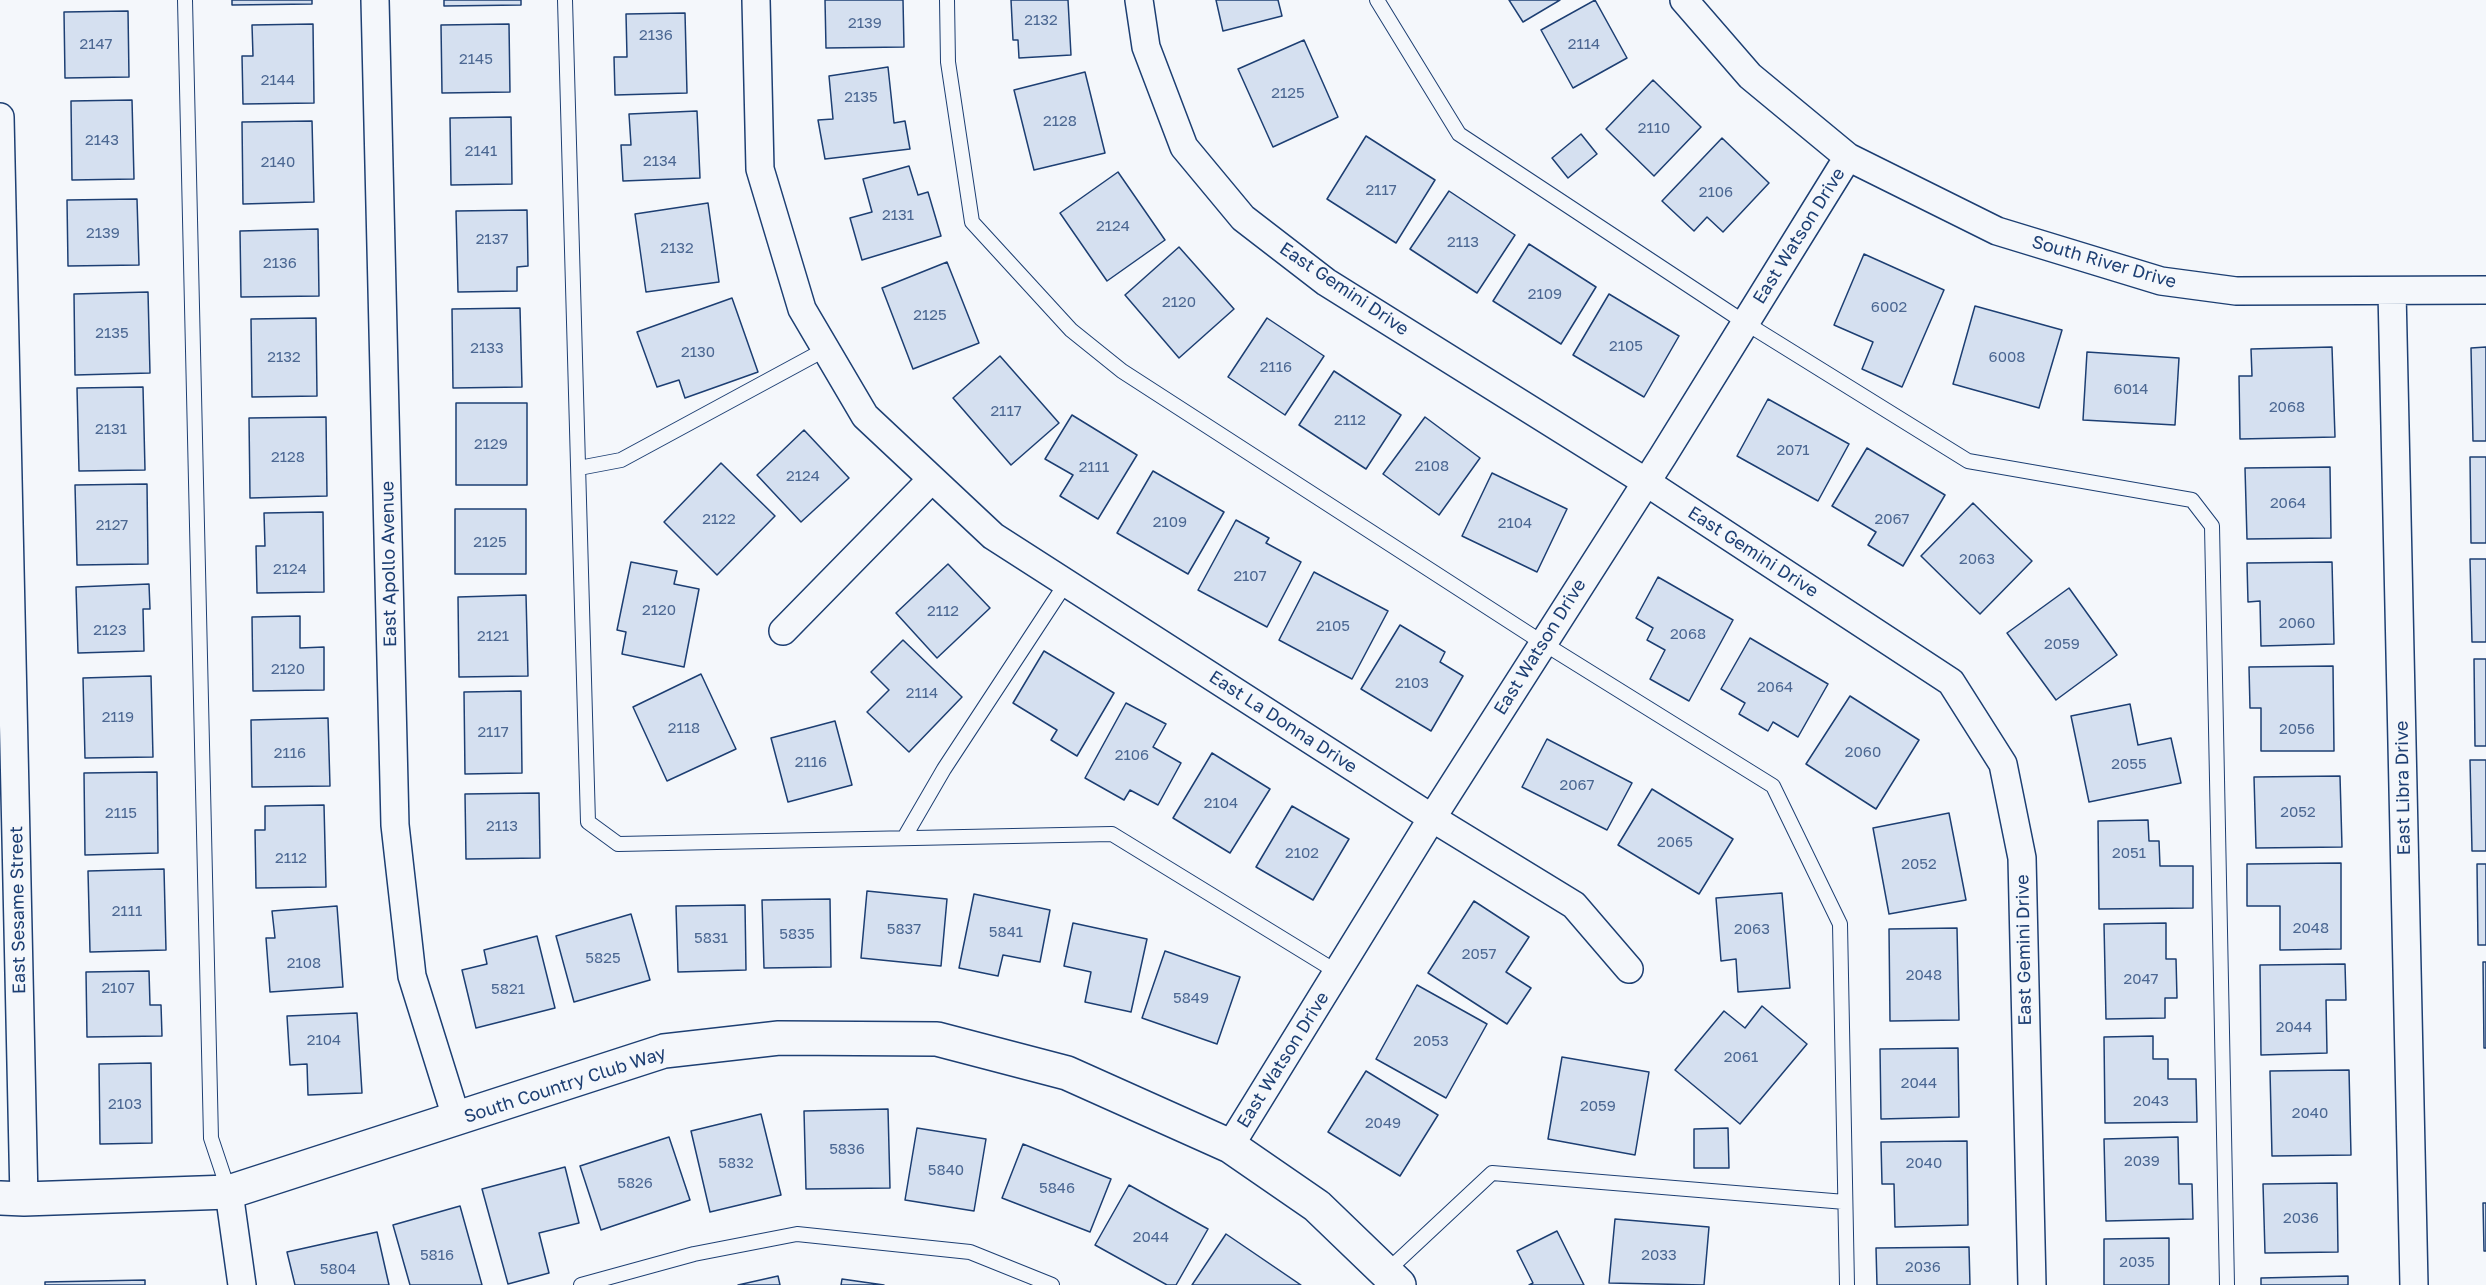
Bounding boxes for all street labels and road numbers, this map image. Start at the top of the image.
street label: East Watson Drive [1748,164,1850,308]
street label: South River Drive [2029,231,2179,293]
street label: East Gemini Drive [1275,238,1413,340]
street label: East Apollo Avenue [377,481,401,647]
street label: East Gemini Drive [1684,502,1822,602]
street label: East Watson Drive [1489,575,1591,719]
street label: East La Donna Drive [1205,666,1361,778]
street label: East Libra Drive [2391,721,2415,855]
street label: East Sesame Street [6,826,30,994]
street label: East Gemini Drive [2012,874,2036,1026]
street label: East Watson Drive [1232,988,1334,1132]
street label: South Country Club Way [461,1042,669,1128]

